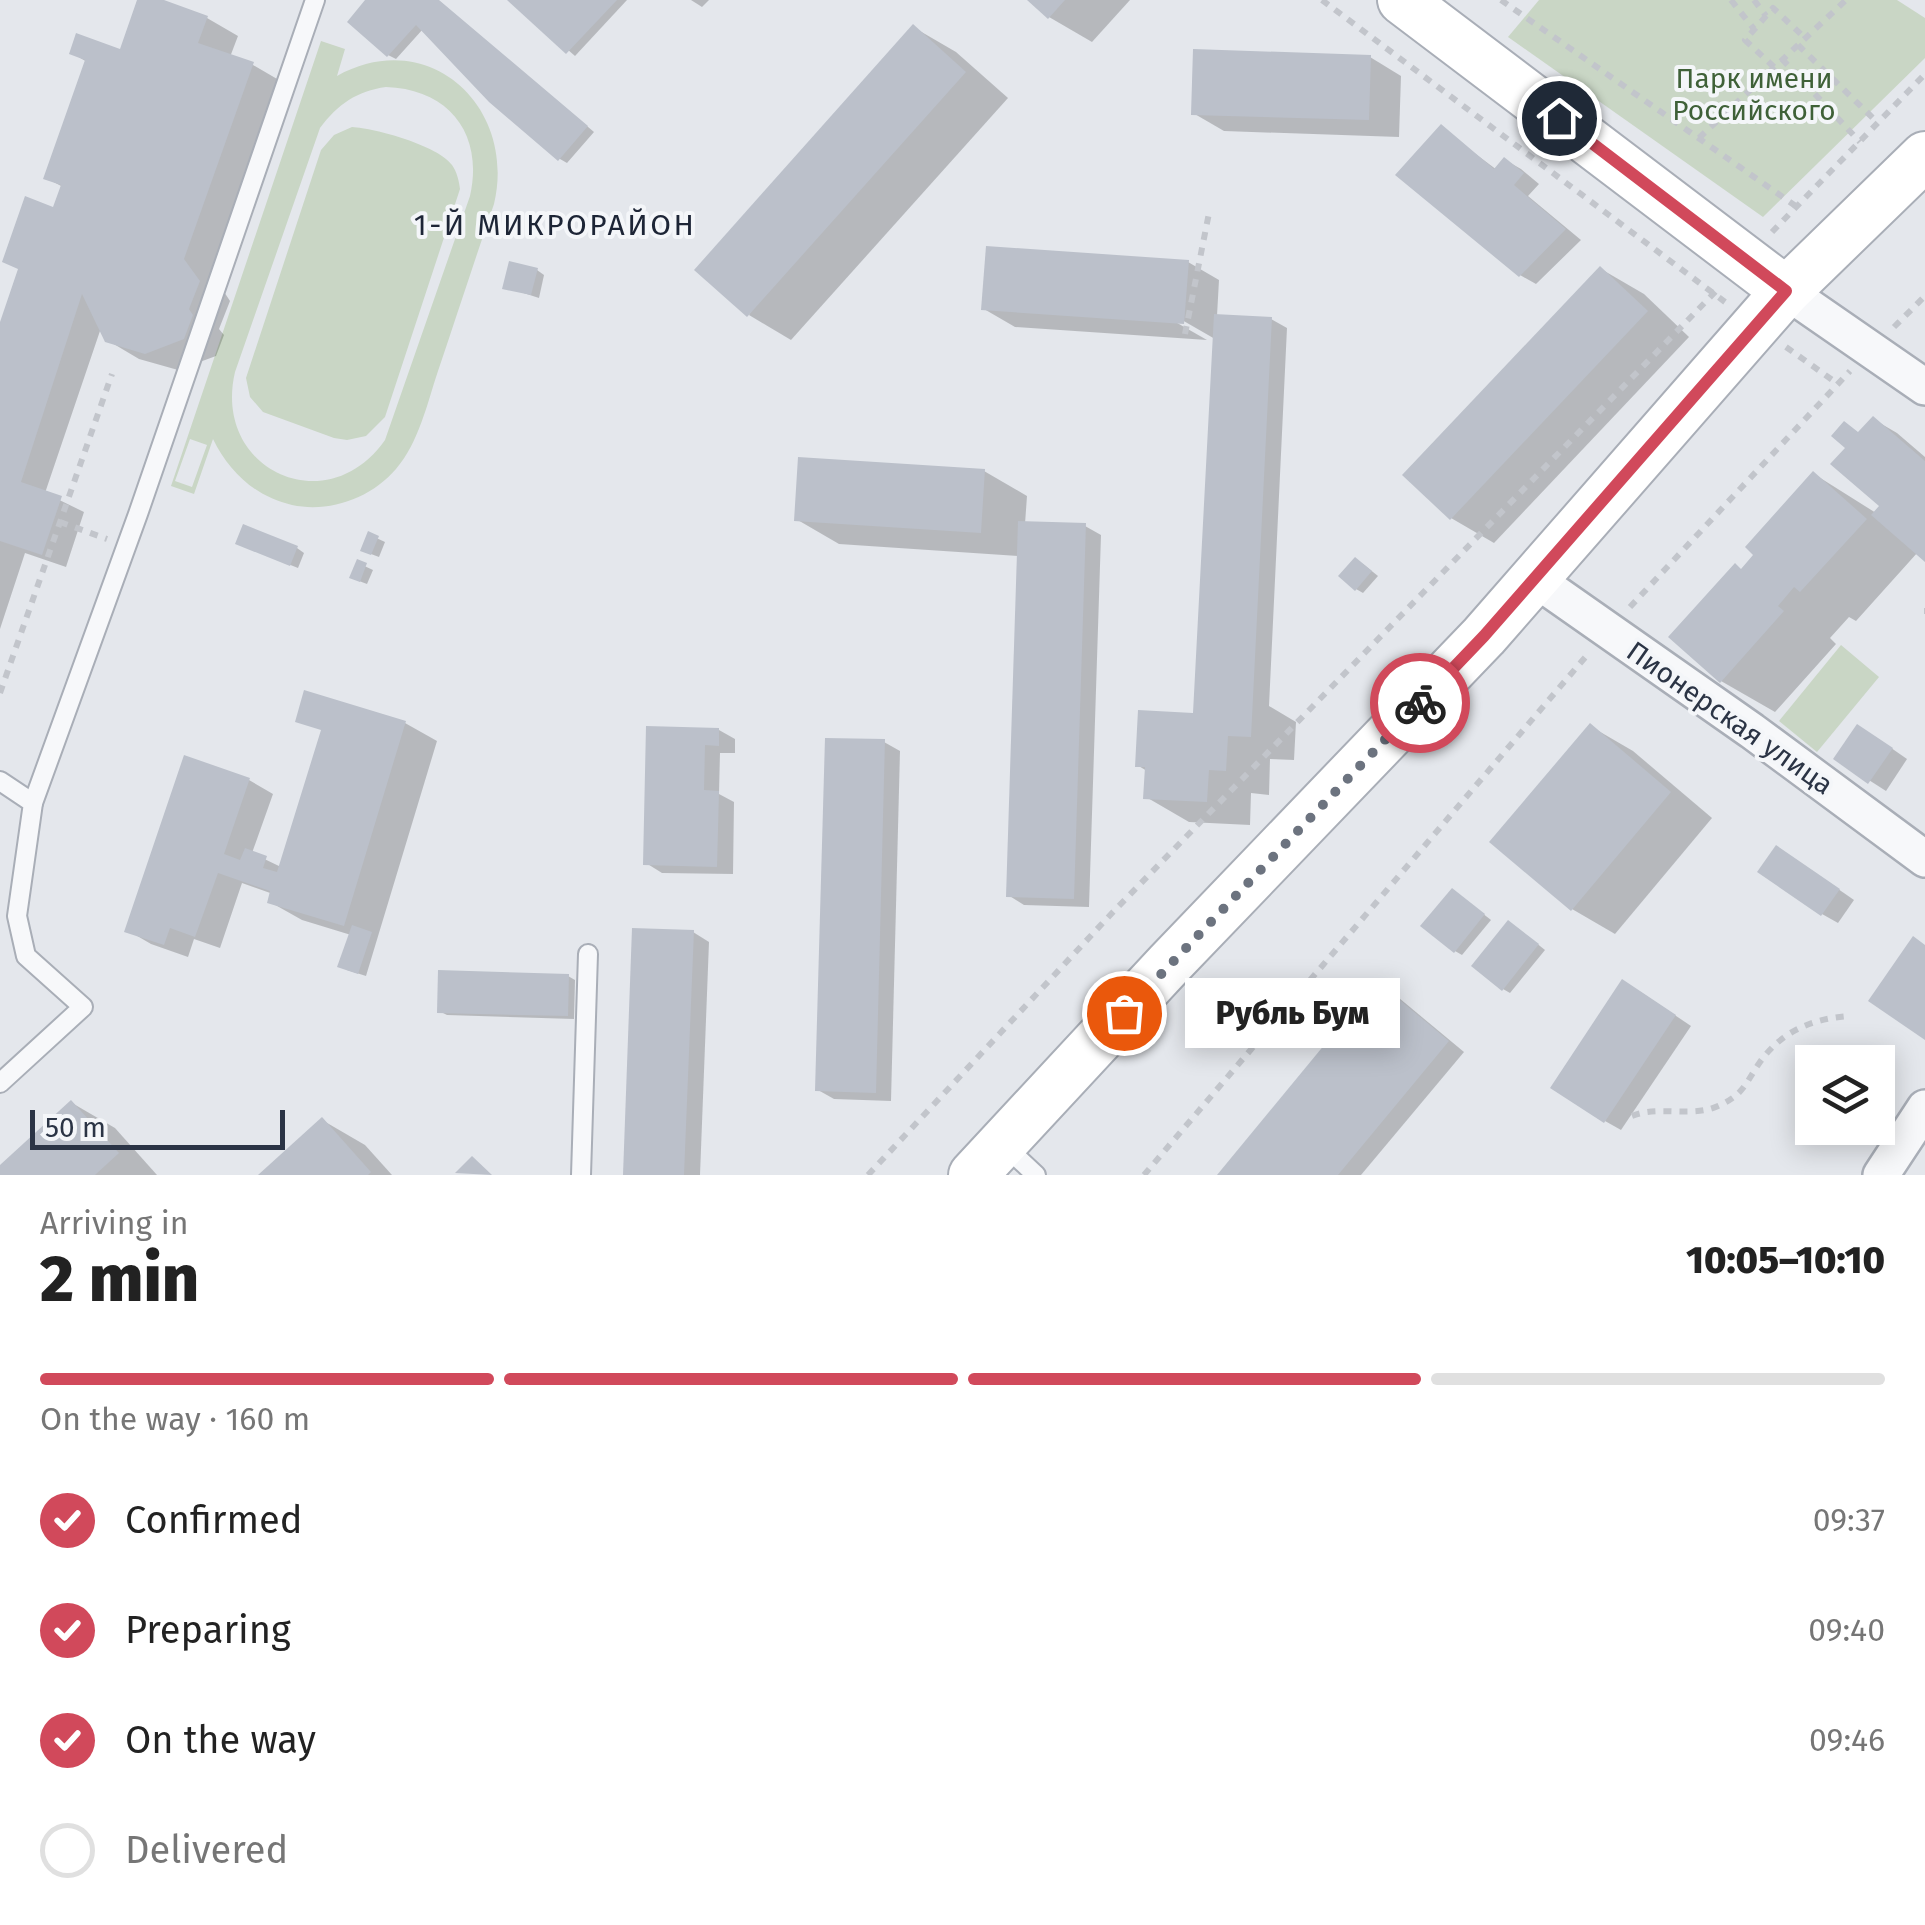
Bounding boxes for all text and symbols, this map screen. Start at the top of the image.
park label: Парк имени Российского [1672,62,1836,127]
pin [1517,76,1602,161]
icon: home [1532,91,1587,146]
district label: 1-Й МИКРОРАЙОН [414,207,696,243]
street label: Пионерская улица [1621,634,1839,802]
courier [1370,653,1470,753]
icon: bike [1393,676,1448,731]
pin [1082,971,1167,1056]
callout: Рубль Бум [1184,978,1399,1048]
icon: bag [1097,986,1152,1041]
text: Рубль Бум [1216,994,1369,1032]
map controls [1795,1045,1895,1145]
button: layers [1795,1045,1895,1145]
scale bar [30,1105,285,1150]
text: 50 m [45,1111,106,1144]
text: Arriving in [40,1204,188,1242]
text: 10:05–10:10 [1686,1237,1885,1283]
text: 2 min [40,1240,199,1318]
text: On the way · 160 m [40,1400,310,1438]
icon: check [40,1493,95,1548]
text: Confirmed [125,1497,303,1543]
text: 09:37 [1813,1501,1885,1539]
icon: check [40,1603,95,1658]
text: Preparing [125,1607,291,1653]
text: 09:40 [1808,1611,1885,1649]
icon: check [40,1713,95,1768]
text: On the way [125,1717,316,1763]
text: 09:46 [1809,1721,1885,1759]
text: Delivered [125,1827,288,1873]

